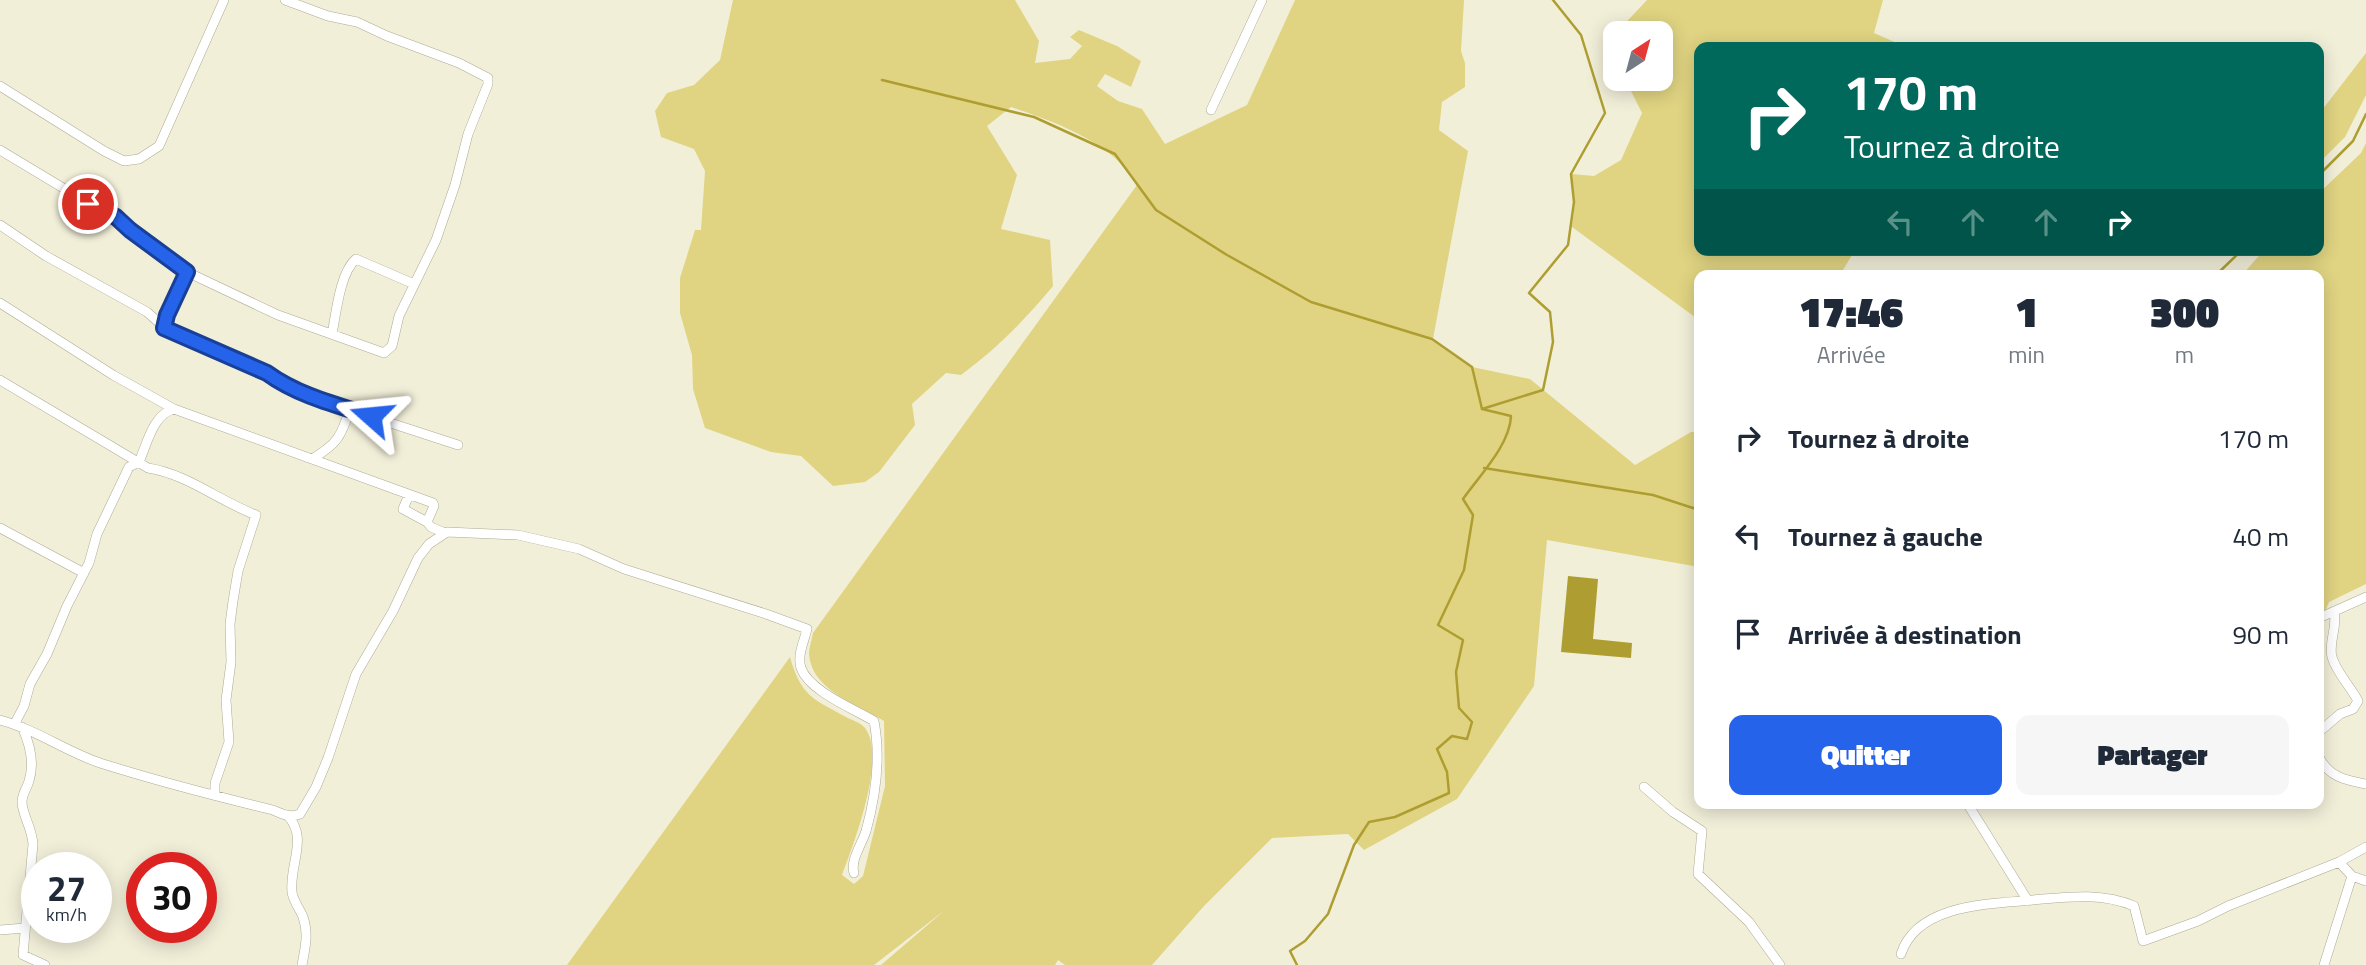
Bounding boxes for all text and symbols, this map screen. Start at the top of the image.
north arrow [1603,21,1673,91]
map controls [1603,21,1673,91]
text: 170 m [1844,54,1978,129]
icon: right [1729,70,1820,161]
text: Tournez à droite [1844,122,2060,170]
pin [58,174,118,234]
icon: arrive [69,185,107,223]
icon: left [1881,203,1919,241]
icon: ahead [1954,203,1992,241]
icon: ahead [2027,203,2065,241]
icon: right [2100,203,2138,241]
text: 17:46 [1799,279,1903,343]
text: 1 [2015,279,2038,343]
text: 300 [2150,279,2219,343]
text: Arrivée [1817,337,1886,372]
text: min [2008,337,2045,372]
text: m [2175,337,2194,372]
position arrow [334,379,408,453]
icon: right [1729,419,1767,457]
text: Tournez à droite [1788,419,1969,458]
text: 170 m [2218,419,2289,458]
icon: left [1729,517,1767,555]
text: Tournez à gauche [1788,517,1983,556]
text: 40 m [2232,517,2289,556]
icon: arrive [1729,615,1767,653]
text: Arrivée à destination [1788,615,2022,654]
text: 90 m [2232,615,2289,654]
button: Quitter [1729,715,2002,795]
button: Partager [2016,715,2289,795]
speed limit sign: 30 [126,852,217,943]
text: 27 [47,861,86,915]
text: km/h [46,901,87,928]

